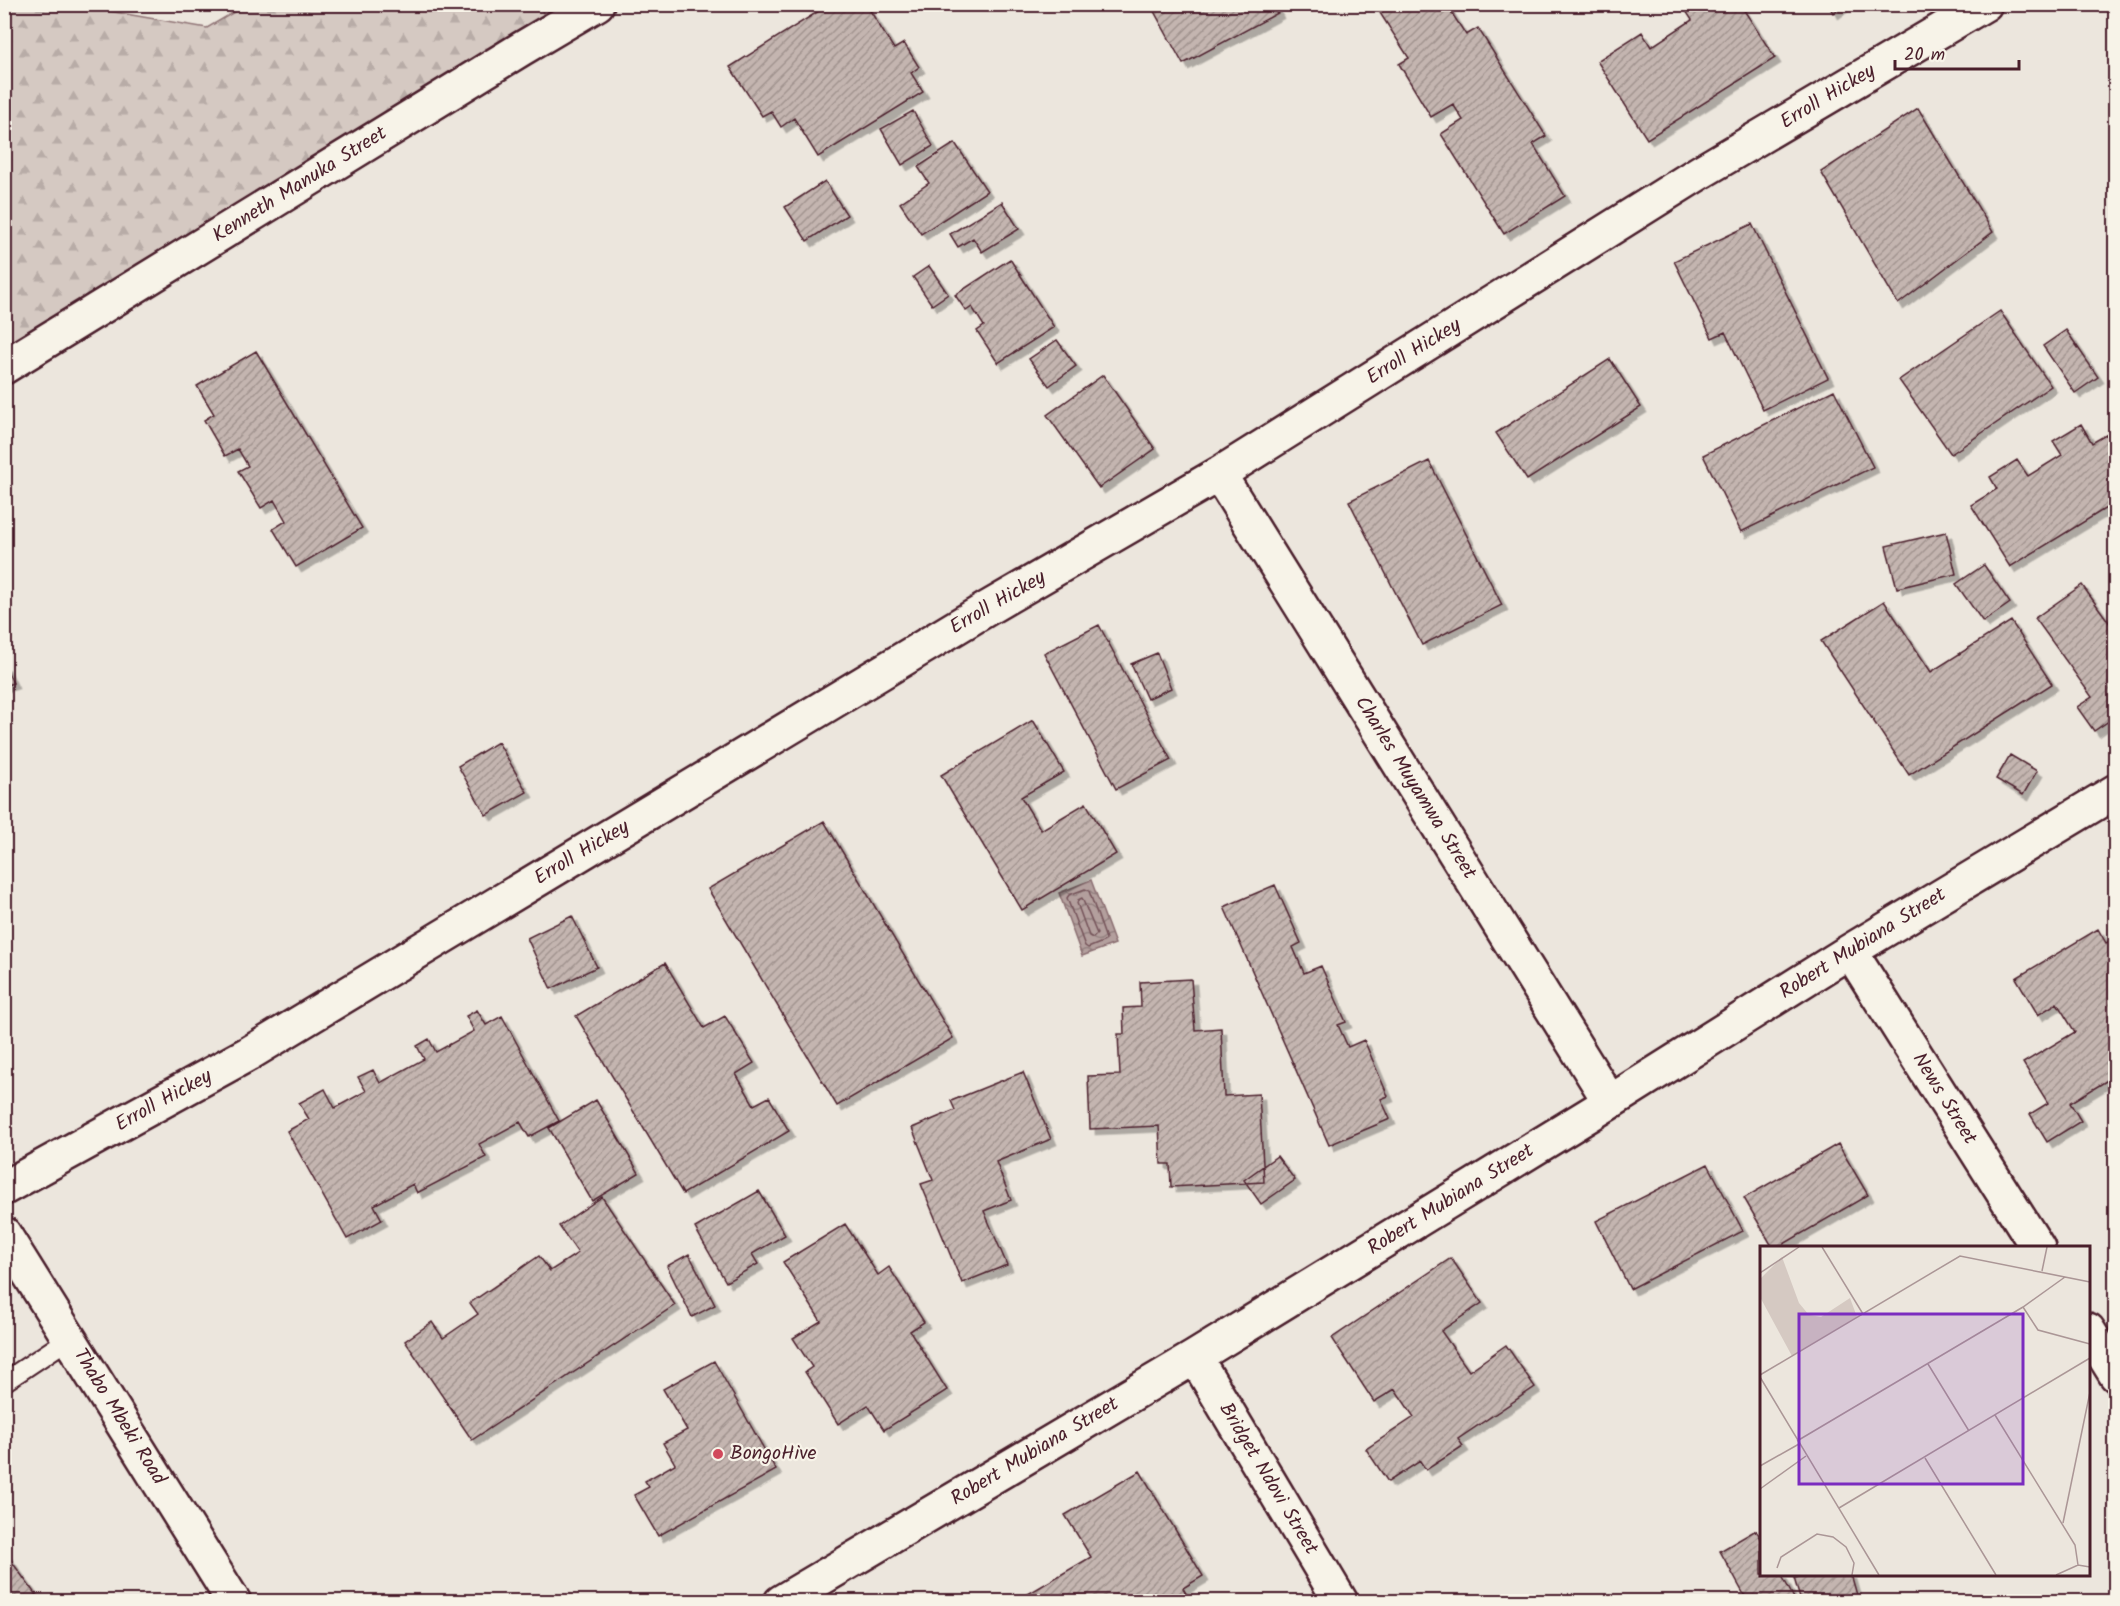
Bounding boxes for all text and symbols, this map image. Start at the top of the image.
scale bar [1895,33,2020,71]
text: 20 m [1904,41,1945,70]
street label: Erroll Hickey [1774,56,1882,138]
street label: Kenneth Manuka Street [206,118,394,252]
street label: Erroll Hickey [1360,310,1468,394]
street label: Erroll Hickey [944,562,1053,644]
street label: Charles Muyamwa Street [1346,690,1485,886]
street label: Erroll Hickey [528,812,636,894]
street label: Robert Mubiana Street [1773,880,1953,1008]
street label: News Street [1903,1047,1985,1151]
street label: Erroll Hickey [110,1061,219,1141]
street label: Robert Mubiana Street [1361,1136,1541,1264]
inset map [1760,1246,2090,1576]
street label: Thabo Mbeki Road [64,1342,174,1492]
street label: Robert Mubiana Street [945,1389,1126,1515]
street label: Bridget Ndovi Street [1210,1397,1326,1562]
place label: BongoHive [730,1438,817,1470]
marker: BongoHive [711,1447,725,1461]

